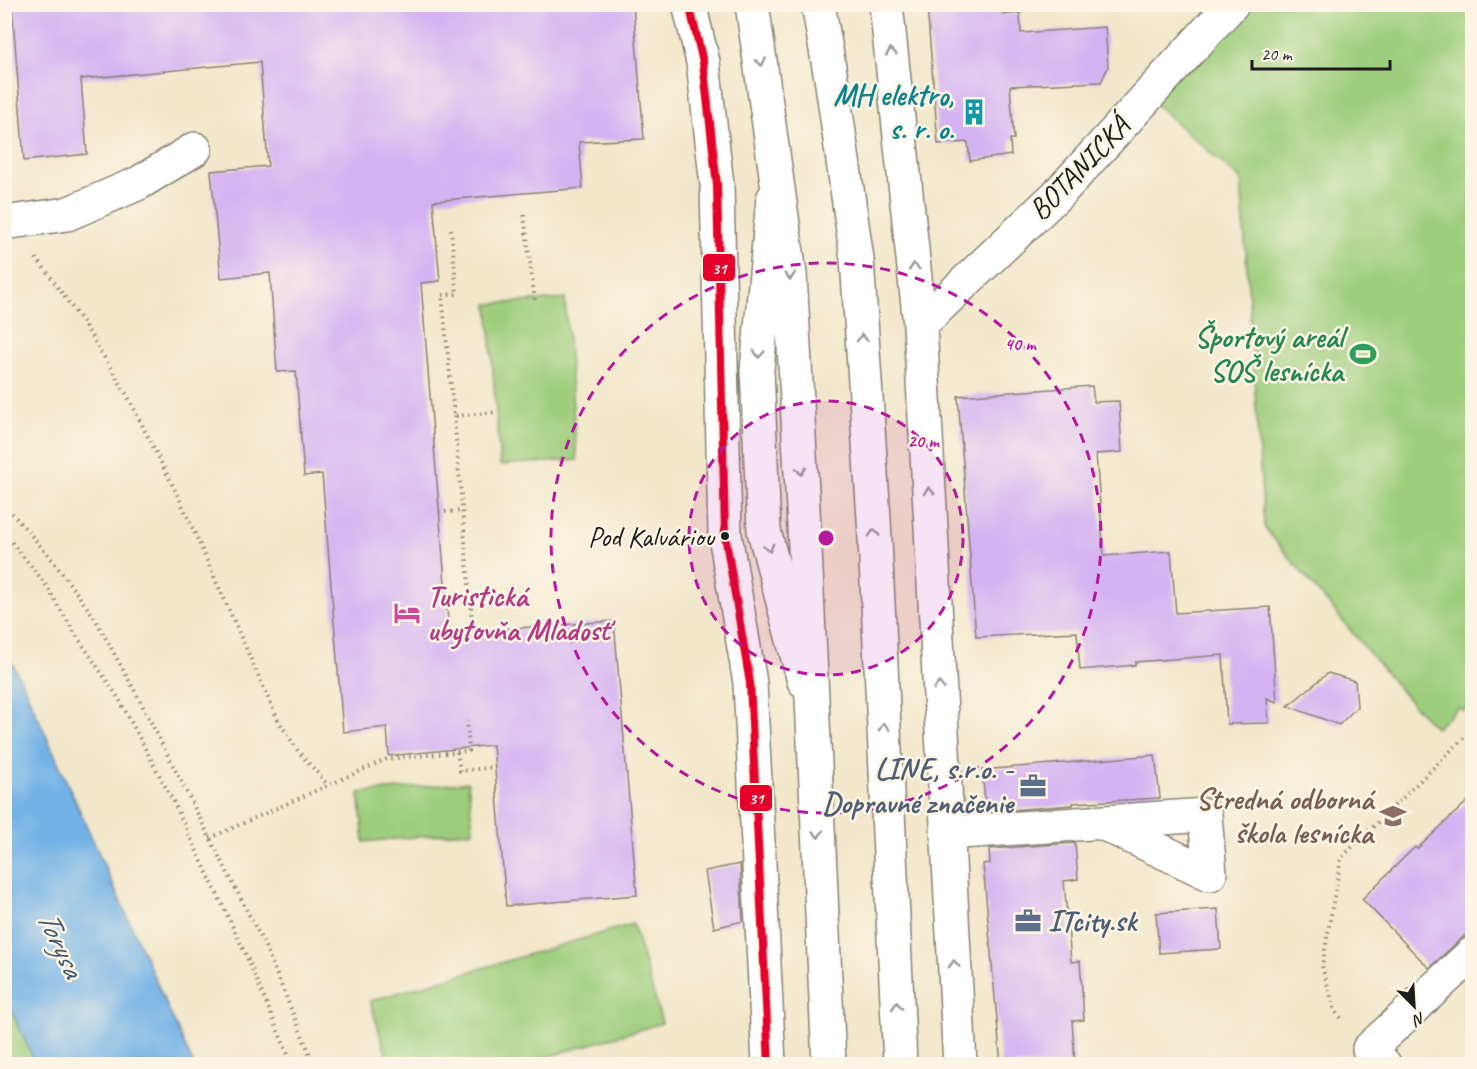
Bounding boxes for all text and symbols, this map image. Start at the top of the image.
scale bar [1252,33,1390,71]
text: 20 m [1261,43,1294,65]
one-way arrow [886,48,898,57]
one-way arrow [754,58,767,67]
place label: MH elektro, s. r. o. [833,76,955,148]
building icon: MH elektro, s. r. o. [959,97,989,127]
street label: BOTANICKÁ [1020,105,1141,228]
line badge: 31 [702,253,736,282]
text: 31 [712,259,728,279]
one-way arrow [908,263,921,272]
one-way arrow [783,272,796,281]
place label: Športový areál SOŠ lesnícka [1195,318,1349,390]
one-way arrow [856,333,869,343]
text: 40 m [1005,333,1037,355]
sports icon: Športový areál SOŠ lesnícka [1348,339,1378,369]
one-way arrow [753,350,766,359]
text: 20 m [908,430,940,452]
one-way arrow [794,467,807,476]
one-way arrow [922,486,935,495]
place label: Pod Kalváriou [588,519,716,554]
centre of rings [816,528,836,548]
one-way arrow [868,528,881,537]
marker: Pod Kalváriou [719,530,731,542]
one-way arrow [761,543,774,553]
place label: Turistická ubytovňa Mladosť [427,577,615,650]
hotel icon: Turistická ubytovňa Mladosť [392,598,422,628]
one-way arrow [933,681,946,690]
one-way arrow [877,723,890,732]
place label: LINE, s.r.o. - Dopravné značenie [822,750,1015,822]
office icon: LINE, s.r.o. - Dopravné značenie [1018,771,1048,801]
place label: Stredná odborná škola lesnícka [1196,780,1376,852]
line badge: 31 [739,784,773,812]
text: 31 [749,789,765,809]
school or university icon: Stredná odborná škola lesnícka [1378,801,1408,831]
one-way arrow [812,829,825,838]
place label: ITcity.sk [1048,902,1139,940]
water label: Torysa [27,903,95,986]
office icon: ITcity.sk [1013,906,1043,936]
one-way arrow [948,960,961,969]
north arrow [1384,976,1444,1036]
one-way arrow [890,1002,903,1011]
text: N [1408,1008,1428,1031]

